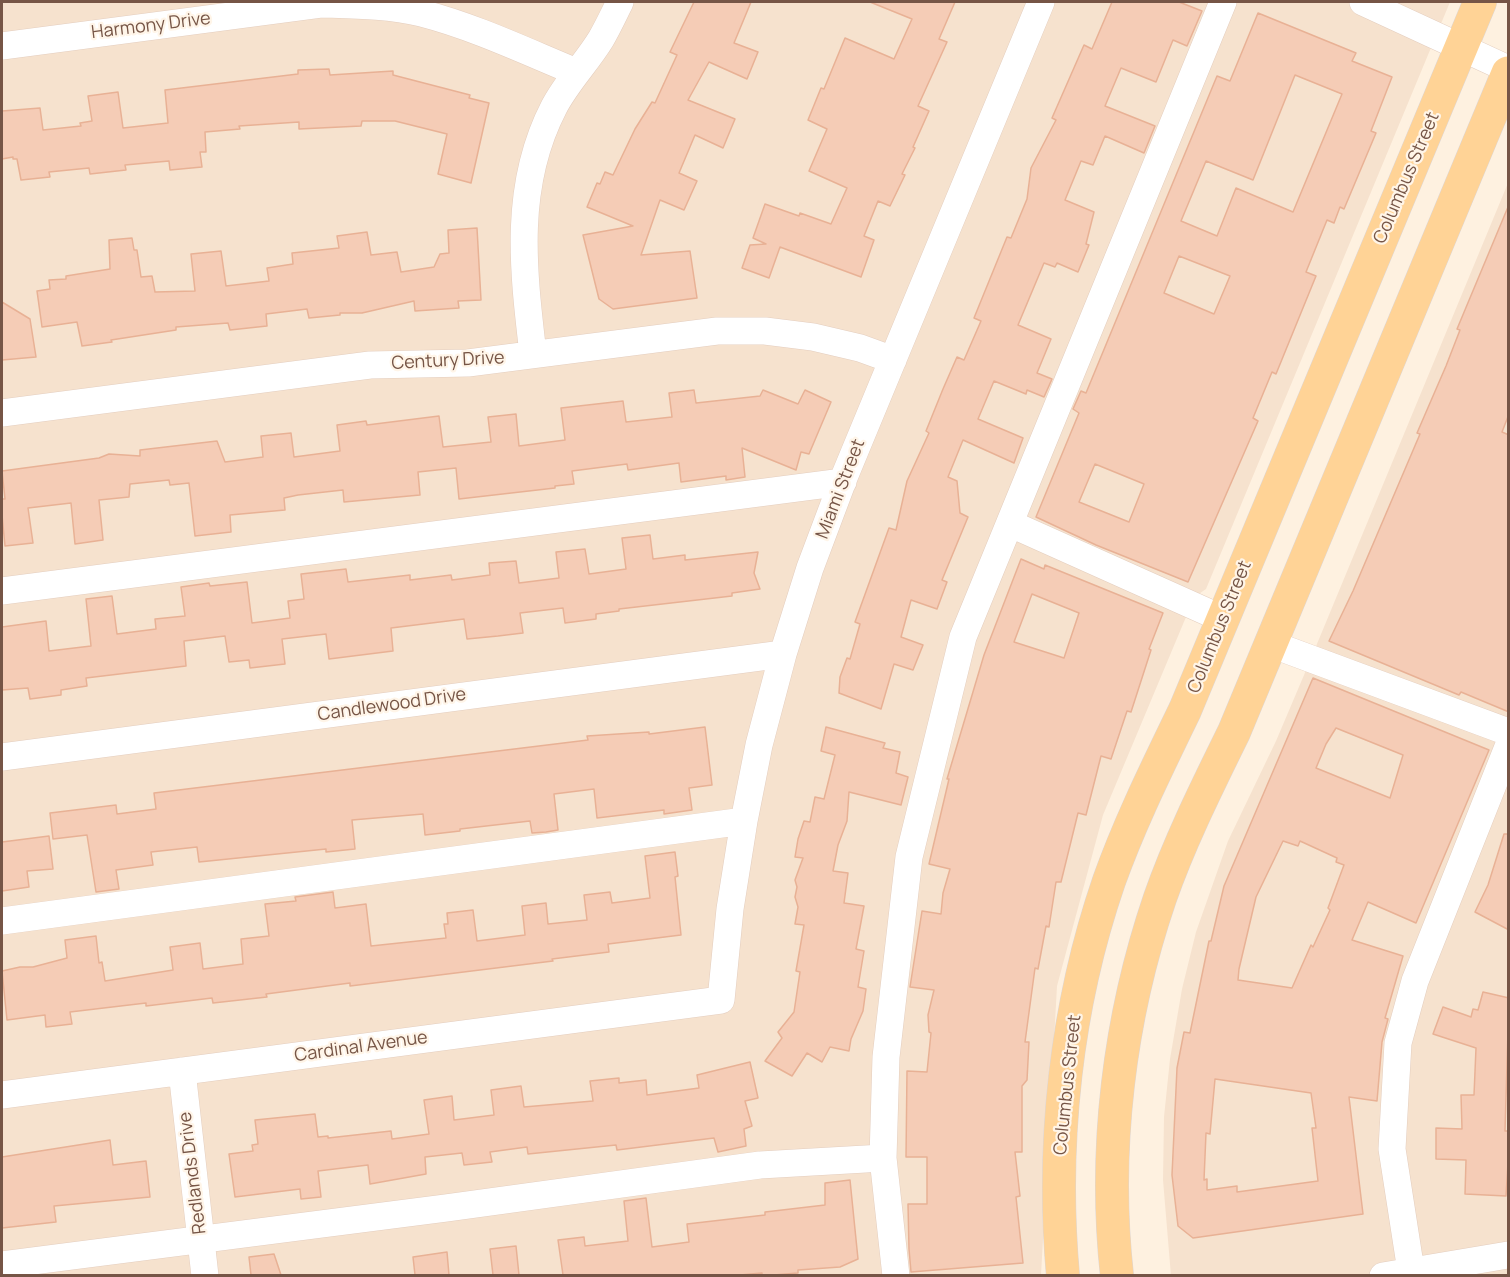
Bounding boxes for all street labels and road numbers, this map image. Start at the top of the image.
street label: Harmony Drive [90,8,212,44]
street label: Columbus Street [1370,109,1444,247]
street label: Century Drive [391,347,505,375]
street label: Miami Street [812,436,870,542]
street label: Columbus Street [1184,558,1256,696]
street label: Candlewood Drive [316,684,468,726]
street label: Columbus Street [1050,1014,1086,1156]
street label: Cardinal Avenue [293,1027,429,1067]
street label: Redlands Drive [175,1111,211,1235]

